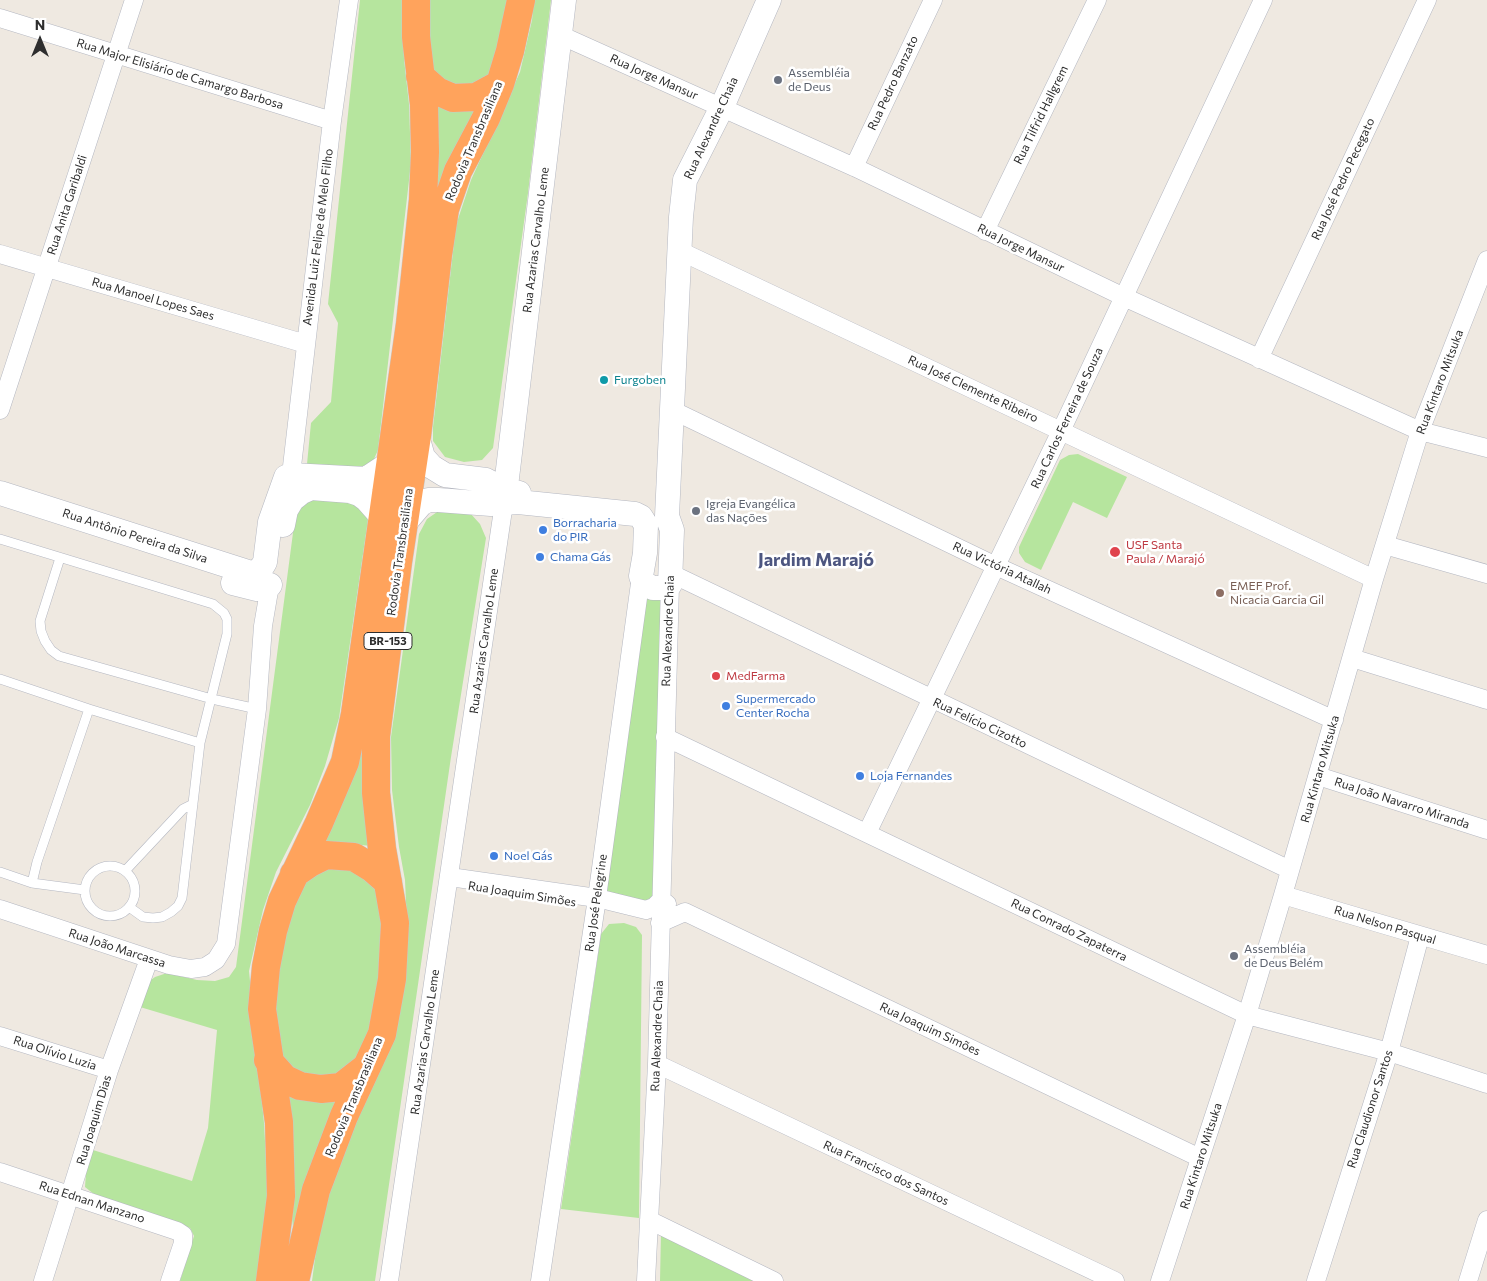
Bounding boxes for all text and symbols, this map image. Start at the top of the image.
north arrow [15,15,65,65]
text: N [35,16,45,33]
street label: Rua Pedro Banzato [865,33,921,133]
street label: Rua Major Elisiário de Camargo Barbosa [75,36,285,112]
street label: Rua Jorge Mansur [608,51,700,103]
street label: Rua Tilfrid Hallgrem [1011,63,1071,167]
place label: Assembléia de Deus [788,66,850,94]
marker: Assembléia de Deus [772,74,784,86]
street label: Rua Alexandre Chaia [681,75,741,181]
street label: Rodovia Transbrasiliana [442,79,506,203]
street label: Rua José Pedro Pecegato [1308,116,1378,242]
street label: Avenida Luiz Felipe de Melo Filho [300,148,336,326]
street label: Rua Anita Garibaldi [44,153,90,257]
street label: Rua Azarias Carvalho Leme [520,166,552,314]
street label: Rua Jorge Mansur [975,221,1067,275]
street label: Rua Manoel Lopes Saes [90,275,216,323]
street label: Rua Kintaro Mitsuka [1413,328,1467,436]
street label: Rua Carlos Ferreira de Souza [1028,345,1106,491]
street label: Rua José Clemente Ribeiro [906,352,1040,426]
place label: Furgoben [614,373,666,387]
marker: Furgoben [598,374,610,386]
street label: Rodovia Transbrasiliana [384,487,416,617]
place label: Igreja Evangélica das Nações [706,497,796,525]
marker: Igreja Evangélica das Nações [690,505,702,517]
street label: Rua Antônio Pereira da Silva [61,506,209,566]
place label: Borracharia do PIR [553,516,617,544]
marker: Borracharia do PIR [537,524,549,536]
place label: USF Santa Paula / Marajó [1126,538,1205,566]
street label: Rua Victória Atallah [950,539,1054,597]
marker: USF Santa Paula / Marajó [1108,545,1122,559]
district label: Jardim Marajó [758,549,874,571]
place label: Chama Gás [550,550,611,564]
marker: Chama Gás [534,551,546,563]
street label: Rua Azarias Carvalho Leme [467,567,501,715]
street label: Rua Alexandre Chaia [659,575,677,687]
place label: EMEF Prof. Nicacia Garcia Gil [1230,579,1324,607]
marker: EMEF Prof. Nicacia Garcia Gil [1214,587,1226,599]
road number: BR-153 [364,632,412,649]
place label: MedFarma [726,669,785,683]
marker: MedFarma [710,670,722,682]
place label: Supermercado Center Rocha [736,692,816,720]
street label: Rua Felício Cizotto [931,695,1029,751]
marker: Supermercado Center Rocha [720,700,732,712]
street label: Rua Kintaro Mitsuka [1298,714,1342,824]
place label: Loja Fernandes [870,769,952,783]
marker: Loja Fernandes [854,770,866,782]
street label: Rua João Navarro Miranda [1332,774,1472,832]
place label: Noel Gás [504,849,552,863]
marker: Noel Gás [488,850,500,862]
street label: Rua José Pelegrine [582,853,610,953]
street label: Rua Joaquim Simões [467,878,577,910]
street label: Rua Conrado Zapaterra [1009,896,1129,964]
street label: Rua Nelson Pasqual [1332,903,1438,947]
street label: Rua João Marcassa [67,926,167,970]
place label: Assembléia de Deus Belém [1244,942,1323,970]
marker: Assembléia de Deus Belém [1228,950,1240,962]
street label: Rua Azarias Carvalho Leme [408,968,442,1116]
street label: Rua Alexandre Chaia [648,980,666,1092]
street label: Rua Joaquim Simões [877,999,983,1059]
street label: Rua Olívio Luzia [12,1033,98,1073]
street label: Rodovia Transbrasiliana [322,1035,386,1159]
street label: Rua Claudionor Santos [1344,1048,1396,1170]
street label: Rua Joaquim Dias [73,1073,115,1167]
street label: Rua Kintaro Mitsuka [1177,1101,1225,1211]
street label: Rua Francisco dos Santos [821,1138,951,1208]
street label: Rua Ednan Manzano [37,1178,147,1226]

